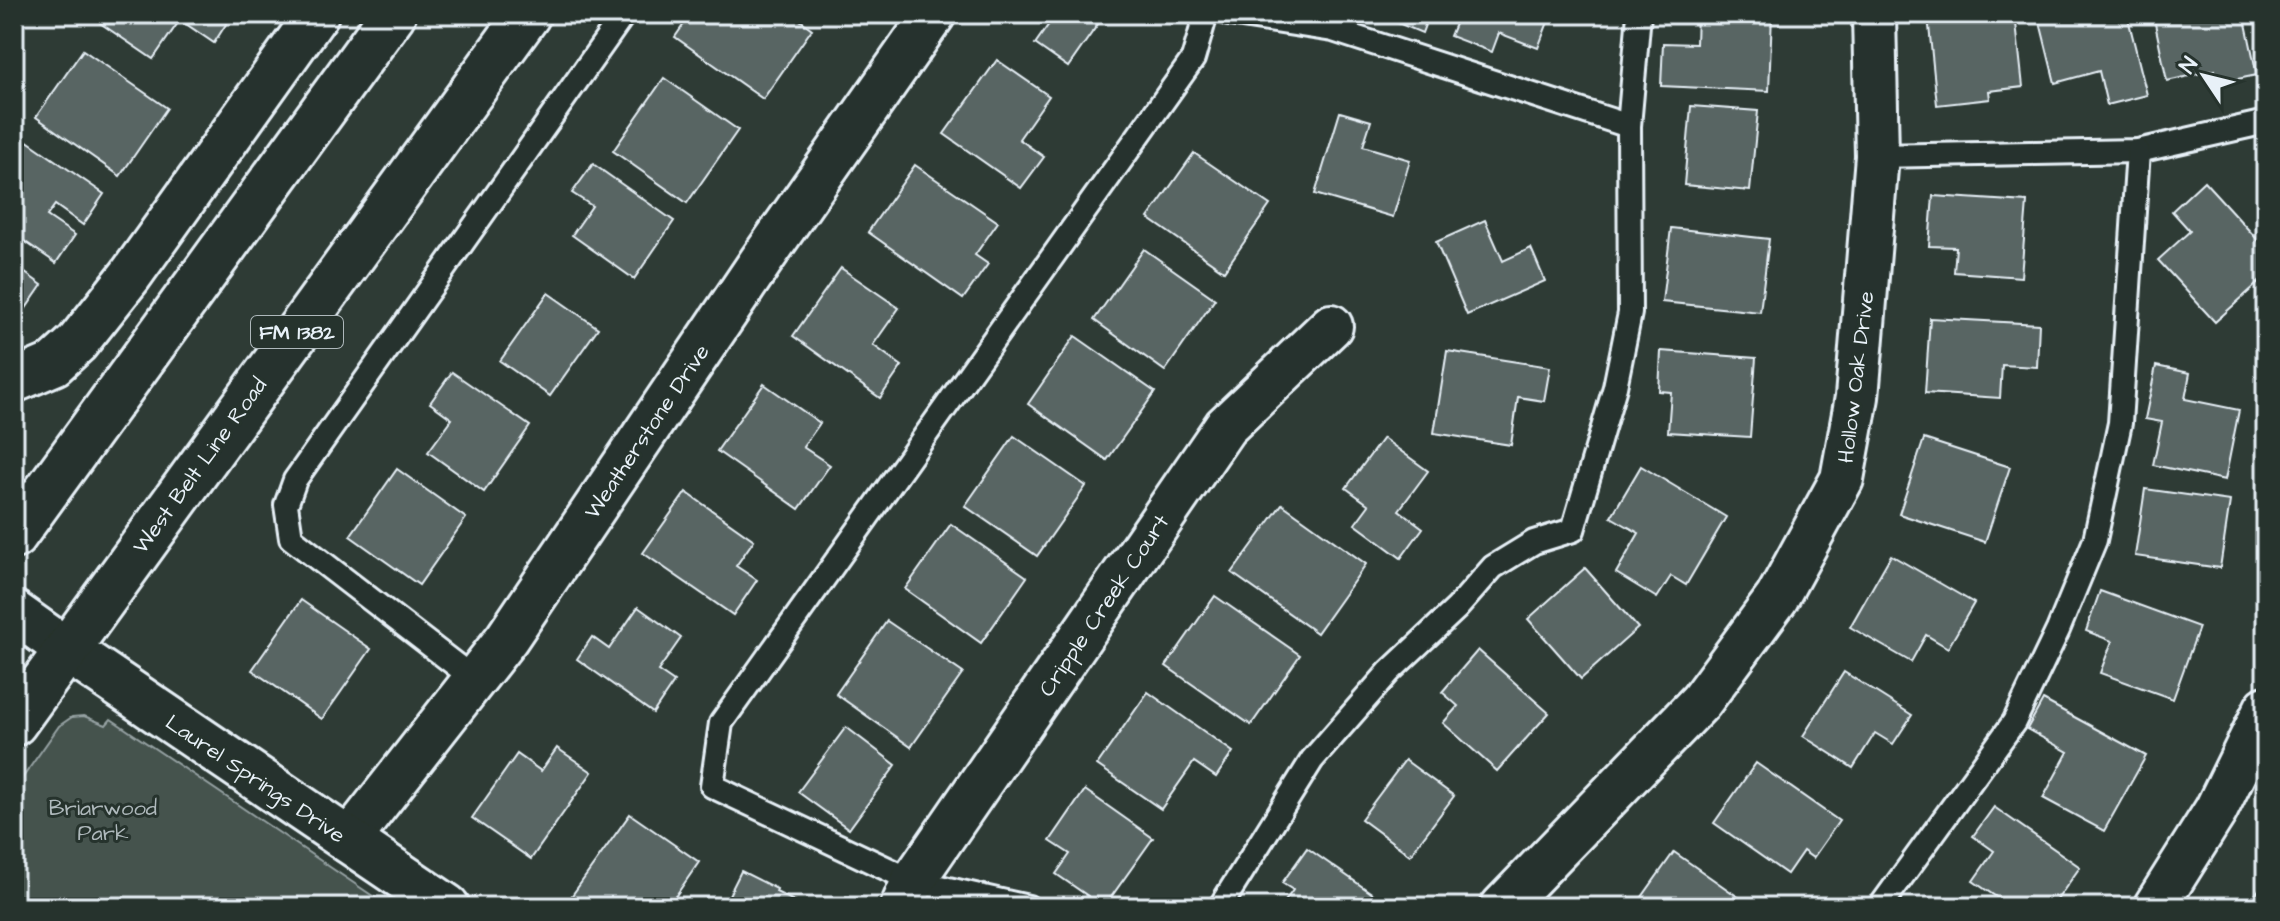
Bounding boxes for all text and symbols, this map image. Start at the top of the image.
north arrow [2164,36,2244,116]
text: N [2172,51,2206,80]
street label: Hollow Oak Drive [1831,289,1882,465]
road number: FM 1382 [251,316,343,348]
street label: Weatherstone Drive [577,338,717,525]
street label: West Belt Line Road [126,371,275,560]
street label: Cripple Creek Court [1032,509,1177,703]
street label: Laurel Springs Drive [158,707,351,852]
park label: Briarwood Park [49,793,157,849]

